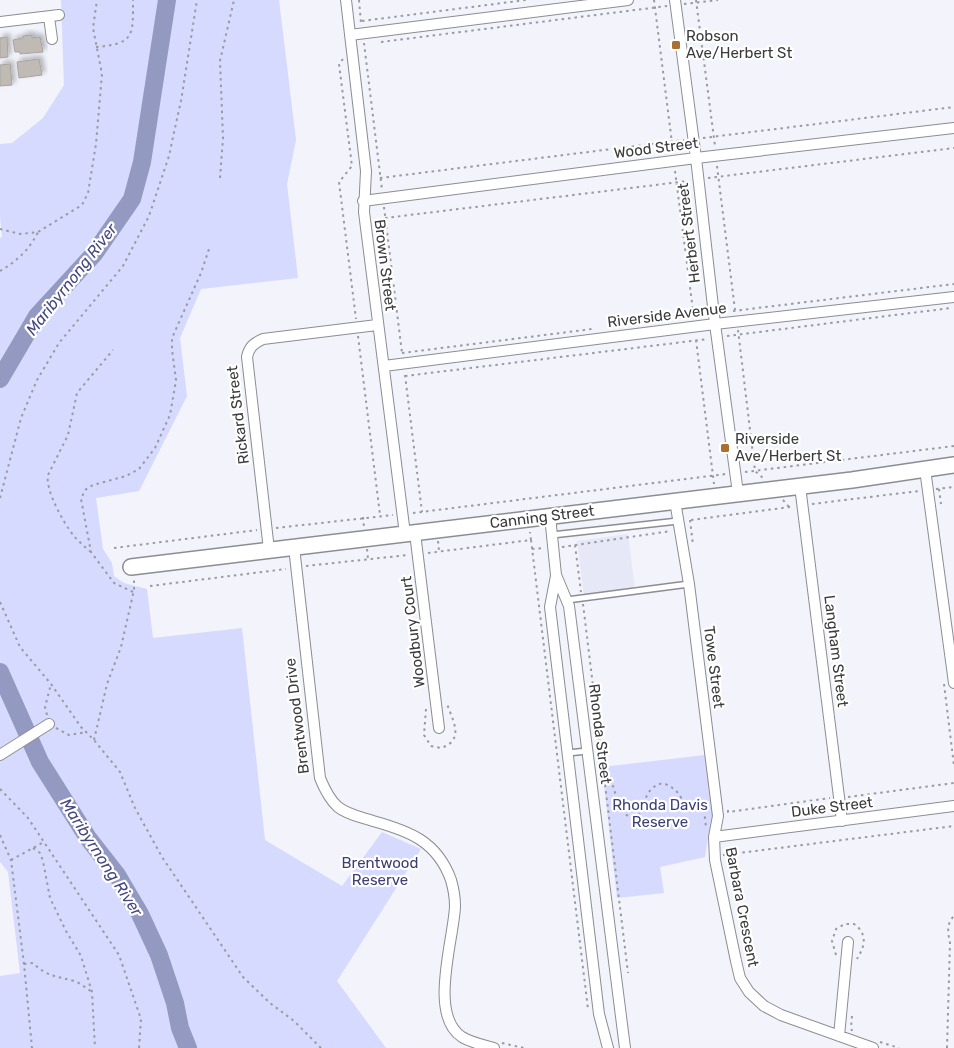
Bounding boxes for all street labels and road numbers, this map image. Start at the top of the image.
street label: Wood Street [613,134,699,162]
street label: Herbert Street [674,182,704,284]
street label: Brown Street [370,218,400,312]
street label: Riverside Avenue [606,299,728,331]
street label: Rickard Street [223,365,253,465]
street label: Canning Street [489,502,595,532]
street label: Woodbury Court [397,575,429,689]
street label: Langham Street [820,594,852,708]
street label: Towe Street [700,625,728,709]
street label: Brentwood Drive [281,657,313,775]
street label: Rhonda Street [585,683,615,785]
street label: Duke Street [790,793,874,821]
street label: Barbara Crescent [722,845,762,969]

